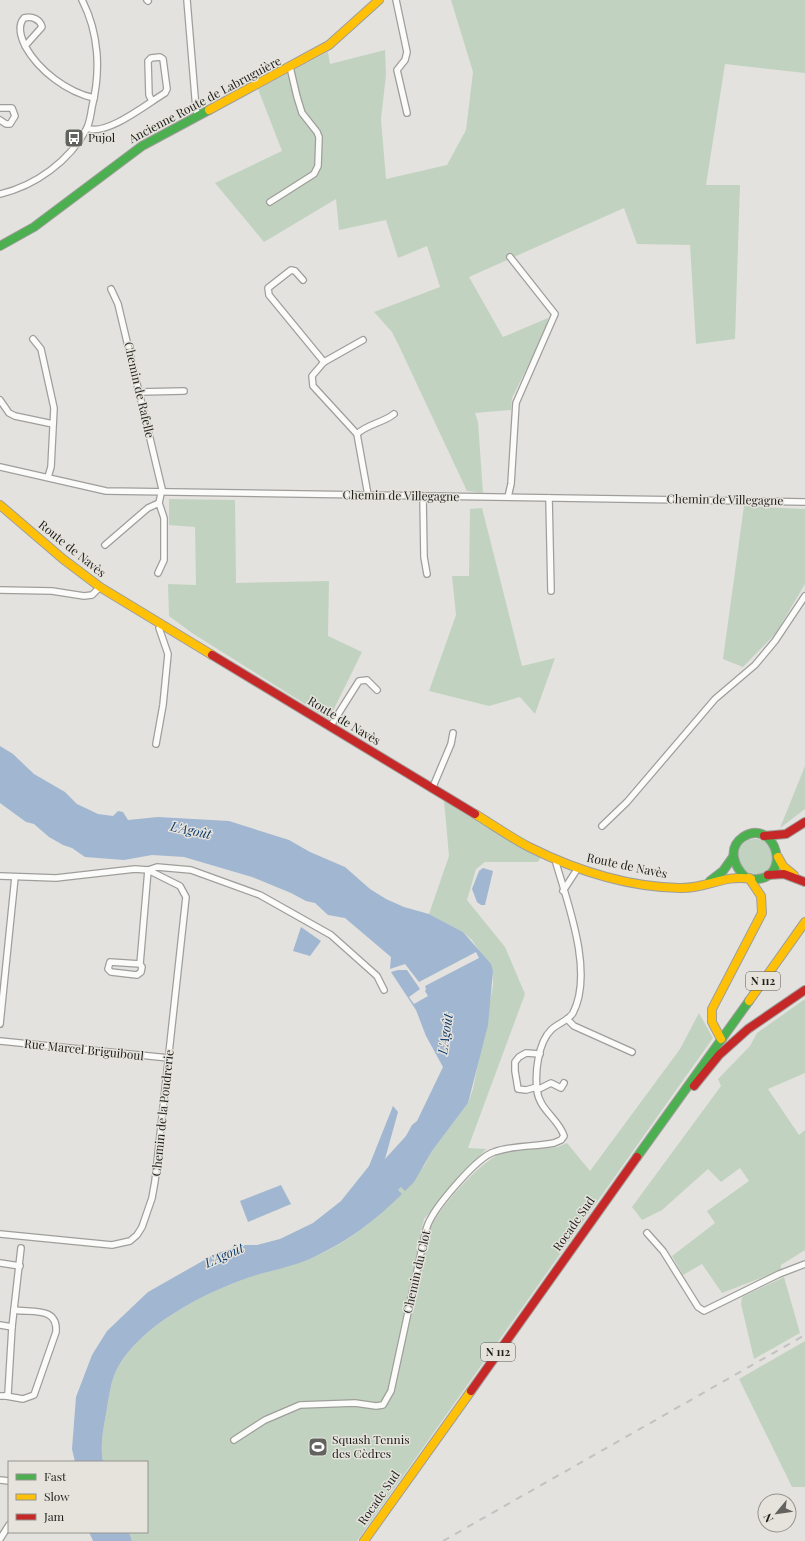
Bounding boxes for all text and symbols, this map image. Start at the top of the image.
street label: Ancienne Route de Labruguière [125,52,284,147]
bus stop icon: Pujol [63,127,85,149]
place label: Pujol [88,129,116,145]
street label: Chemin de Rafelle [121,340,159,439]
street label: Chemin de Villegagne [343,486,459,504]
street label: Chemin de Villegagne [667,490,783,508]
street label: Route de Navès [36,516,110,580]
street label: Route de Navès [305,692,384,748]
water label: L'Agoût [168,817,214,842]
street label: Route de Navès [585,849,669,881]
road number: N 112 [746,972,780,990]
water label: L'Agoût [433,1012,456,1057]
street label: Rue Marcel Briguiboul [23,1035,145,1063]
street label: Chemin de la Poudrerie [147,1049,177,1177]
street label: Rocade Sud [549,1193,598,1254]
street label: Chemin du Clot [399,1228,434,1315]
water label: L'Agoût [201,1238,247,1271]
road number: N 112 [481,1343,515,1361]
place label: Squash Tennis des Cèdres [332,1431,410,1461]
sports icon: Squash Tennis des Cèdres [307,1436,329,1458]
legend [8,1461,148,1533]
street label: Rocade Sud [354,1467,403,1528]
text: Fast [44,1468,67,1484]
text: Slow [44,1488,70,1504]
north arrow [757,1493,797,1533]
text: Jam [43,1508,65,1524]
text: N [759,1511,776,1525]

